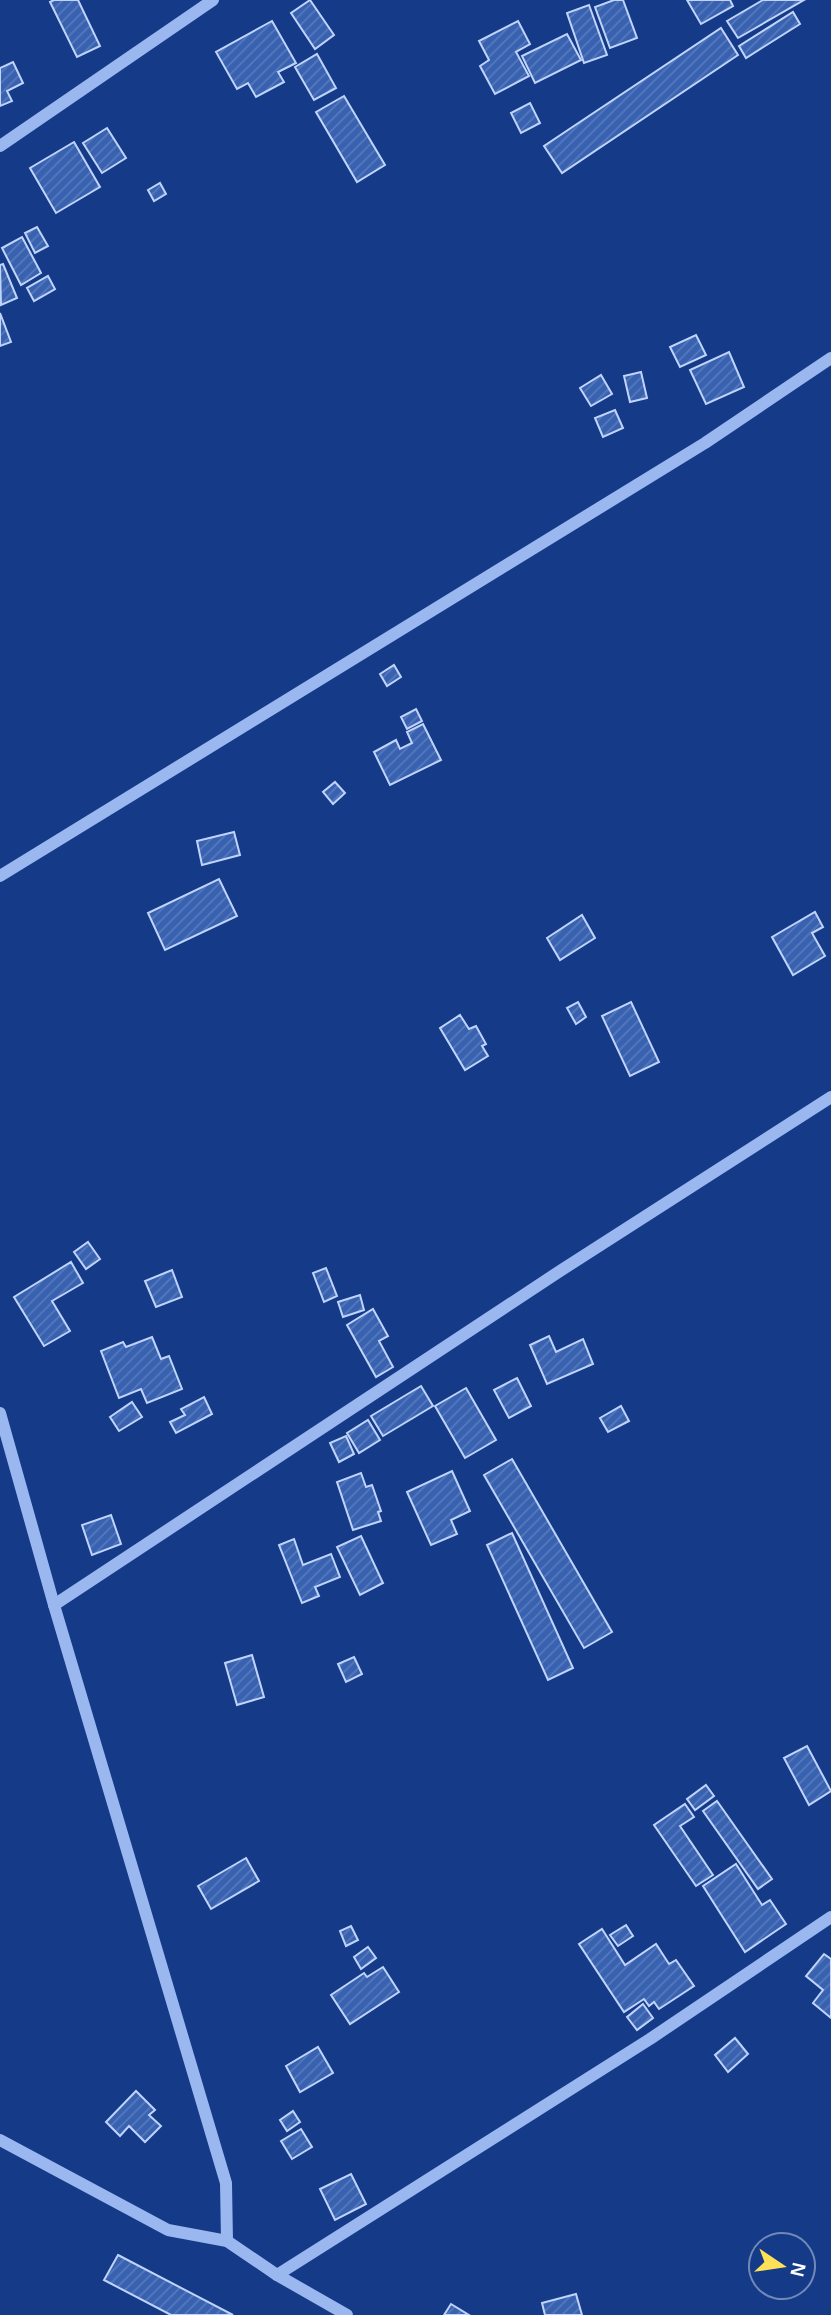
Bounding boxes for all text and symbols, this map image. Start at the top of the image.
north arrow [747,2231,817,2301]
text: N [786,2261,810,2279]

